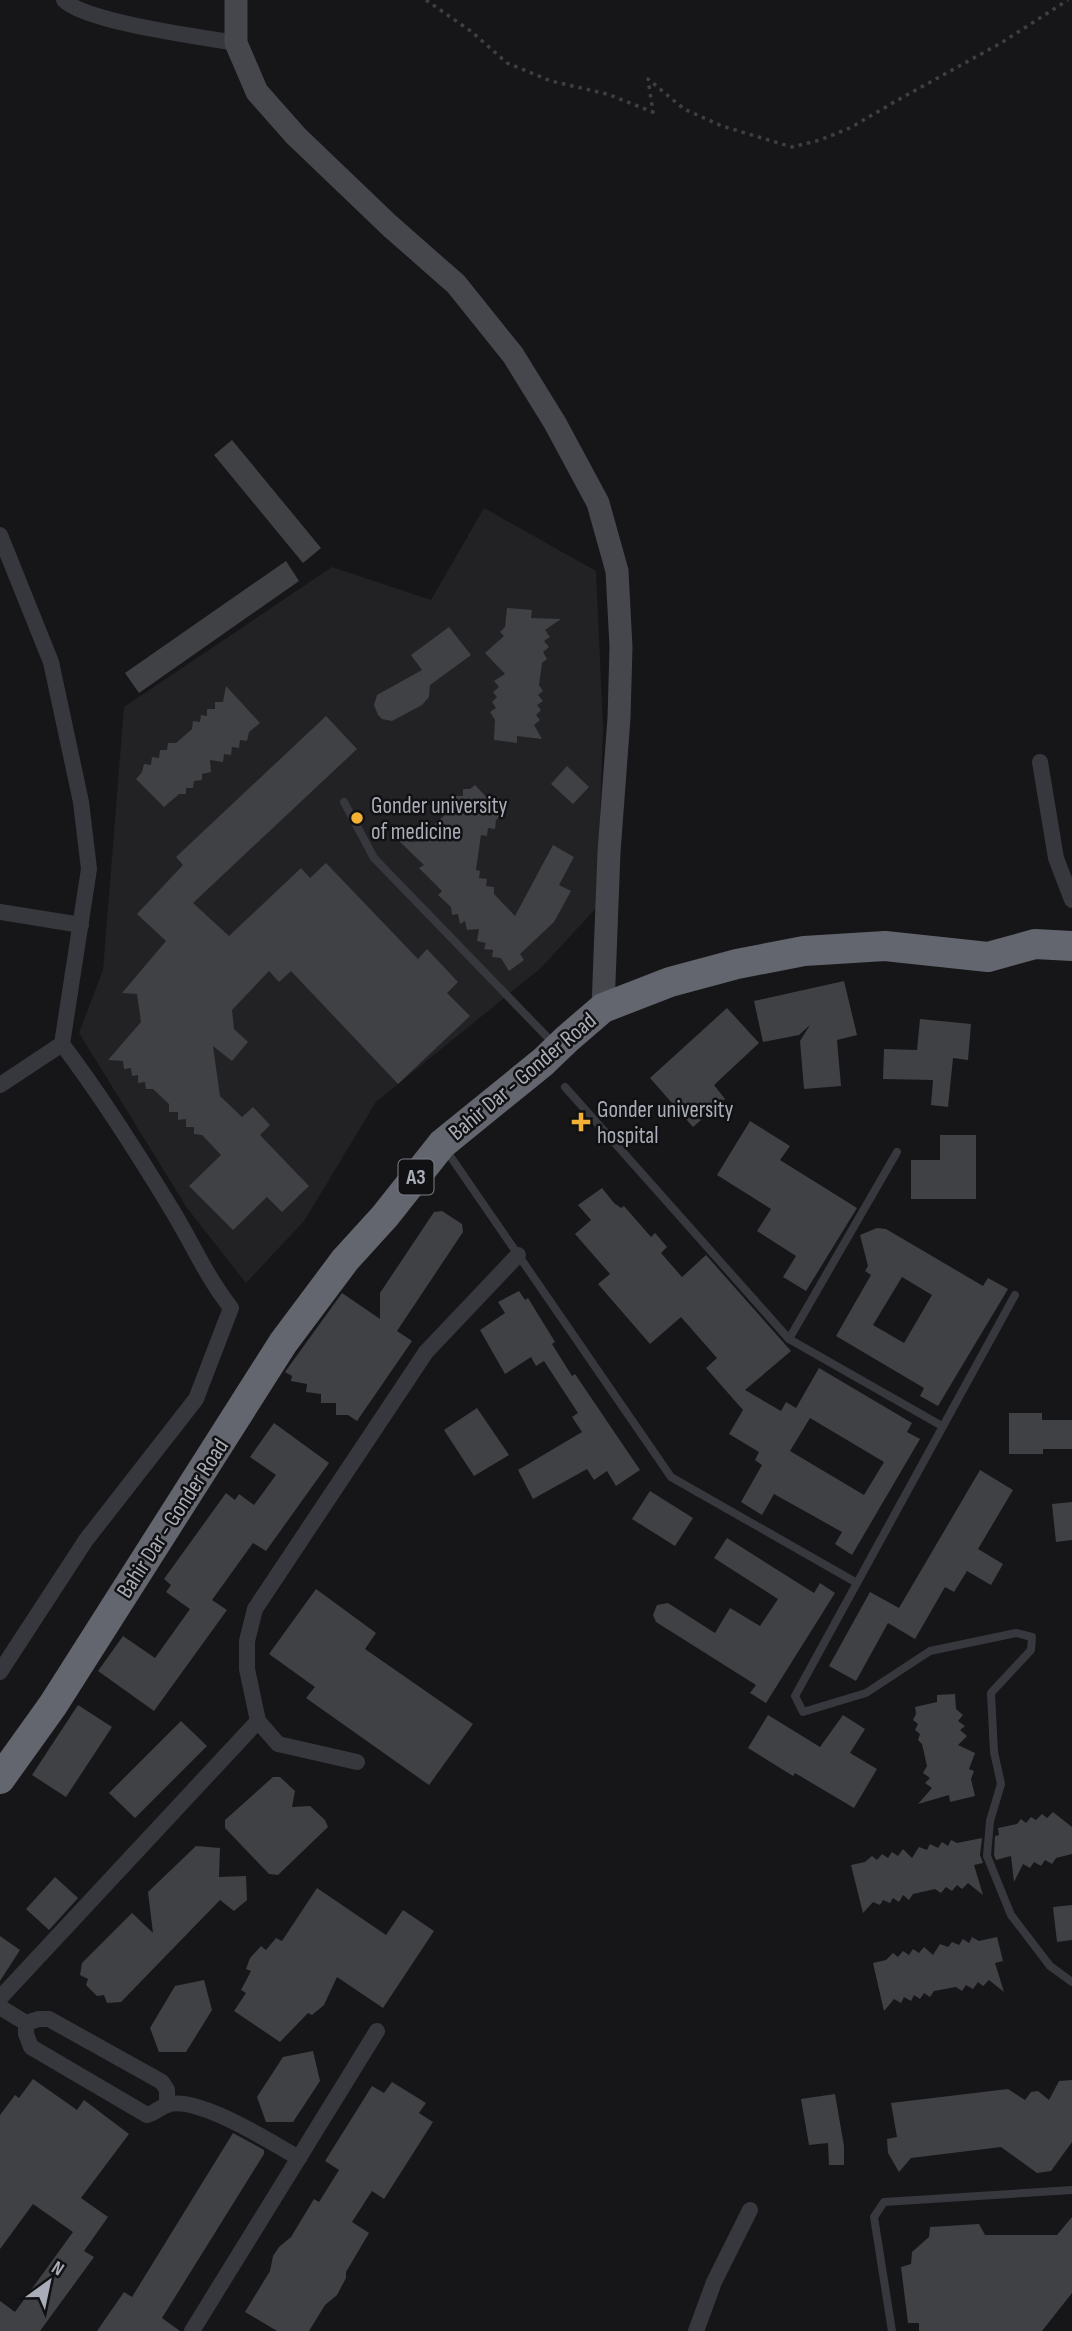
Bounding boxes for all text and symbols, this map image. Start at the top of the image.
place label: Gonder university of medicine [371,792,508,846]
marker: Gonder university of medicine [349,810,365,826]
street label: Bahir Dar - Gonder Road [443,1007,602,1147]
place label: Gonder university hospital [597,1096,734,1150]
marker: Gonder university hospital [571,1112,591,1132]
road number: A3 [398,1160,434,1194]
street label: Bahir Dar - Gonder Road [111,1434,235,1603]
north arrow [14,2247,84,2317]
text: N [47,2257,68,2281]

